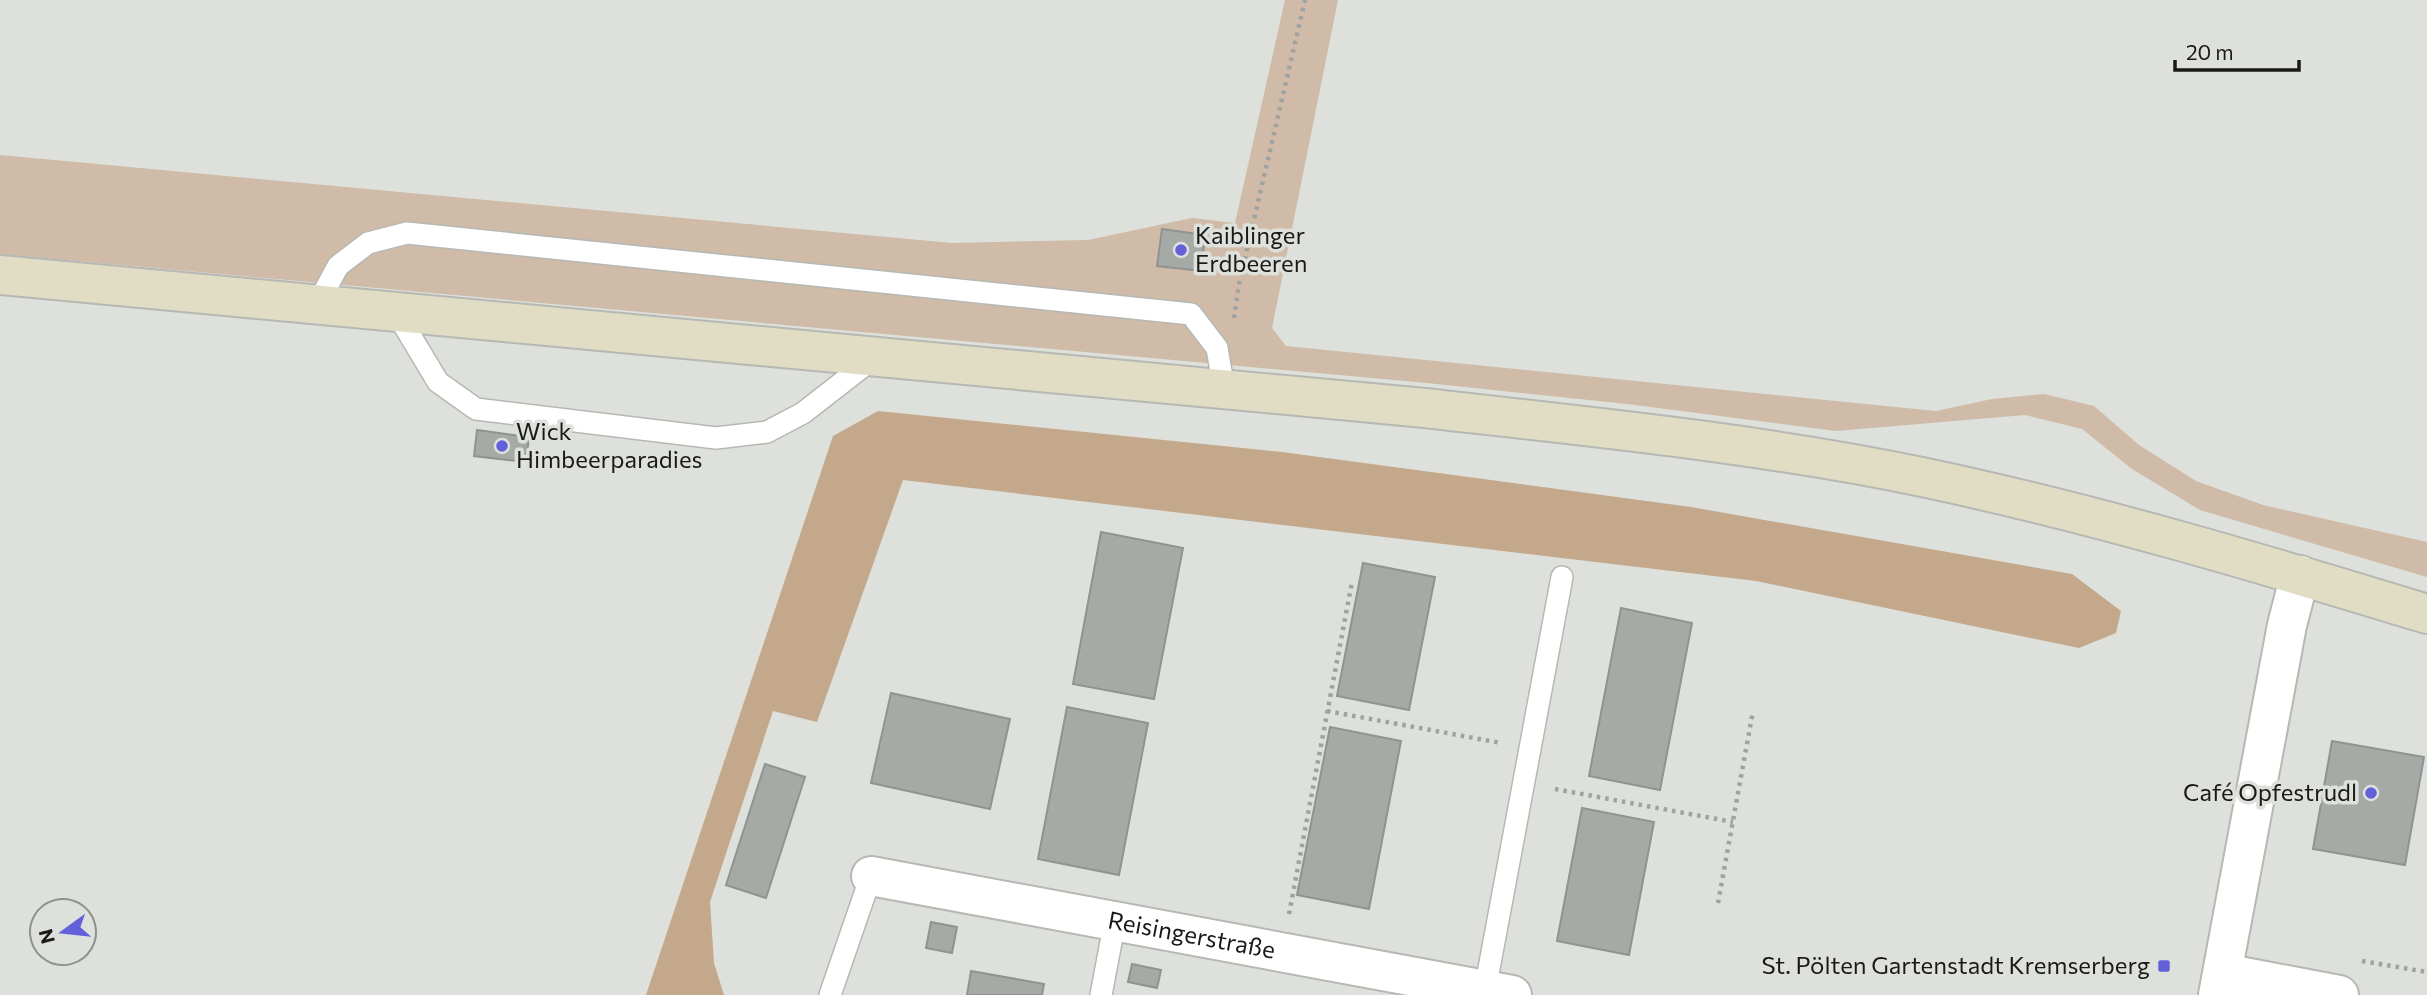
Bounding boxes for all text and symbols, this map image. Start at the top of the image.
scale bar [2175,28,2299,72]
text: 20 m [2186,39,2234,64]
place label: Kaiblinger Erdbeeren [1195,220,1307,277]
marker: Kaiblinger Erdbeeren [1173,242,1189,258]
place label: Wick Himbeerparadies [516,416,702,473]
marker: Wick Himbeerparadies [494,438,510,454]
place label: Café Opfestrudl [2183,777,2357,806]
marker: Café Opfestrudl [2363,785,2379,801]
north arrow [28,897,98,967]
street label: Reisingerstraße [1106,904,1278,964]
text: N [33,927,59,946]
place label: St. Pölten Gartenstadt Kremserberg [1761,950,2150,979]
marker: St. Pölten Gartenstadt Kremserberg [2156,958,2172,974]

